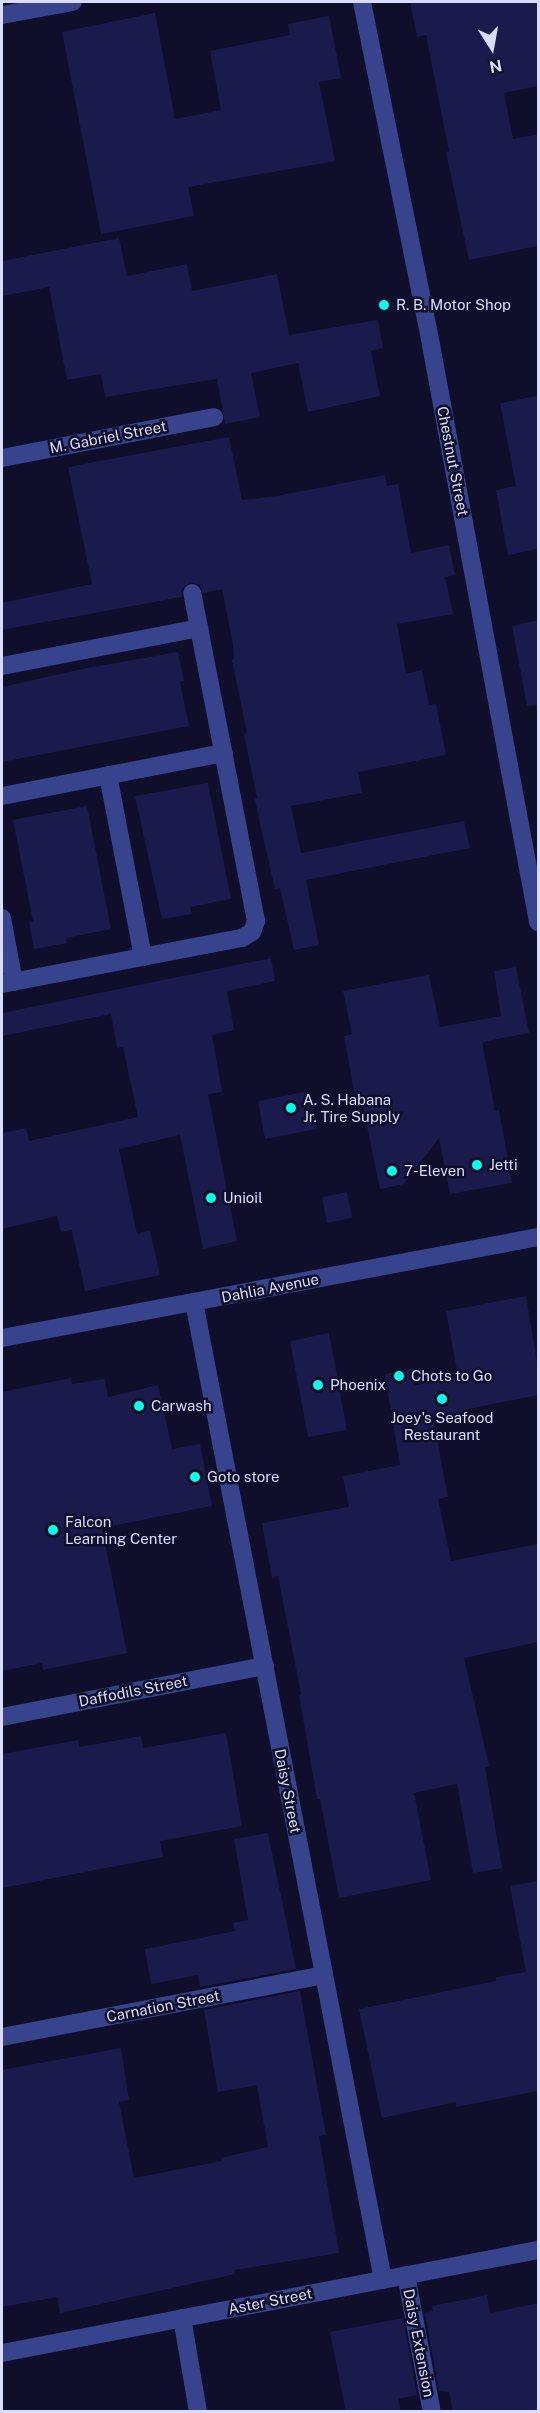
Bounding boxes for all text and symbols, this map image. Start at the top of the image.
north arrow [462,18,522,78]
text: N [488,56,503,77]
place label: R. B. Motor Shop [396,296,511,314]
marker: R. B. Motor Shop [377,298,391,312]
street label: Chestnut Street [434,405,472,517]
street label: M. Gabriel Street [48,417,168,457]
place label: A. S. Habana Jr. Tire Supply [303,1090,400,1125]
marker: A. S. Habana Jr. Tire Supply [284,1101,298,1115]
place label: Jetti [489,1156,518,1174]
marker: Jetti [470,1158,484,1172]
place label: 7-Eleven [404,1162,465,1180]
marker: 7-Eleven [385,1164,399,1178]
place label: Unioil [223,1189,263,1207]
marker: Unioil [204,1191,218,1205]
street label: Dahlia Avenue [220,1270,320,1306]
place label: Chots to Go [411,1367,492,1385]
marker: Chots to Go [392,1369,406,1383]
place label: Phoenix [330,1376,386,1394]
marker: Phoenix [311,1378,325,1392]
marker: Joey's Seafood Restaurant [435,1392,449,1406]
place label: Carwash [151,1397,212,1415]
marker: Carwash [132,1399,146,1413]
place label: Joey's Seafood Restaurant [391,1408,493,1443]
place label: Goto store [207,1468,280,1486]
marker: Goto store [188,1470,202,1484]
place label: Falcon Learning Center [65,1512,177,1547]
marker: Falcon Learning Center [46,1523,60,1537]
street label: Daffodils Street [77,1672,189,1710]
street label: Daisy Street [271,1747,305,1835]
street label: Carnation Street [105,1986,221,2026]
street label: Aster Street [226,2284,314,2318]
street label: Daisy Extension [400,2287,438,2399]

